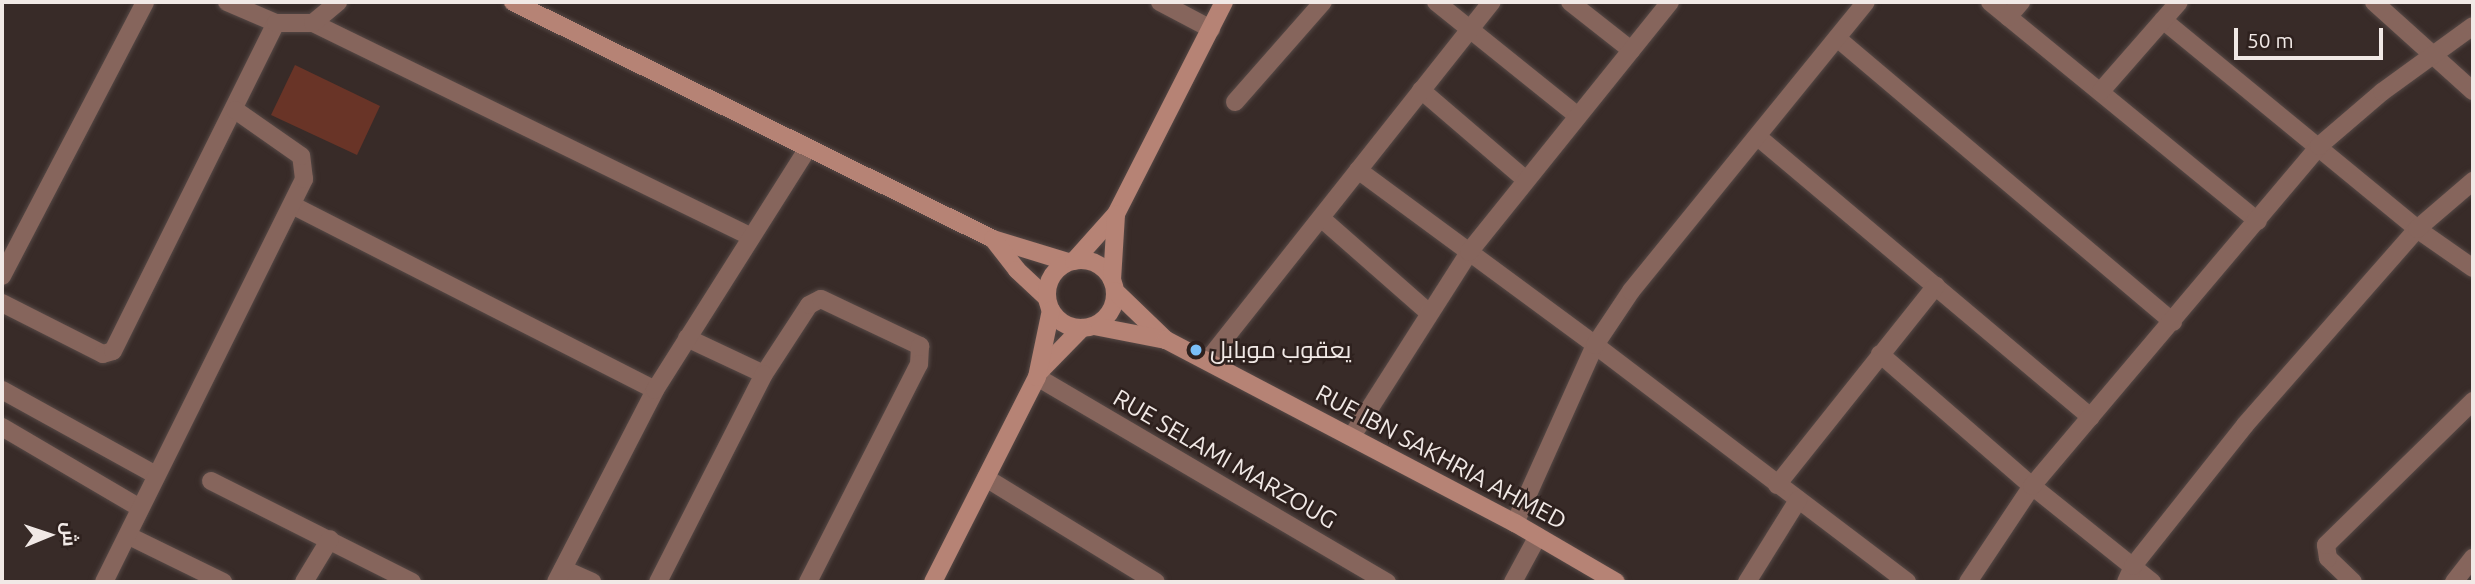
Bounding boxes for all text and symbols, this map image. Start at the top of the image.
scale bar [2237,14,2386,58]
text: 50 m [2247,28,2294,52]
place label: يعقوب موبايل [1210,336,1351,364]
marker: يعقوب موبايل [1188,342,1204,358]
street label: RUE IBN SAKHRIA AHMED [1311,379,1571,535]
street label: RUE SELAMI MARZOUG [1108,383,1342,535]
north arrow [14,500,84,570]
text: ش [59,522,81,547]

